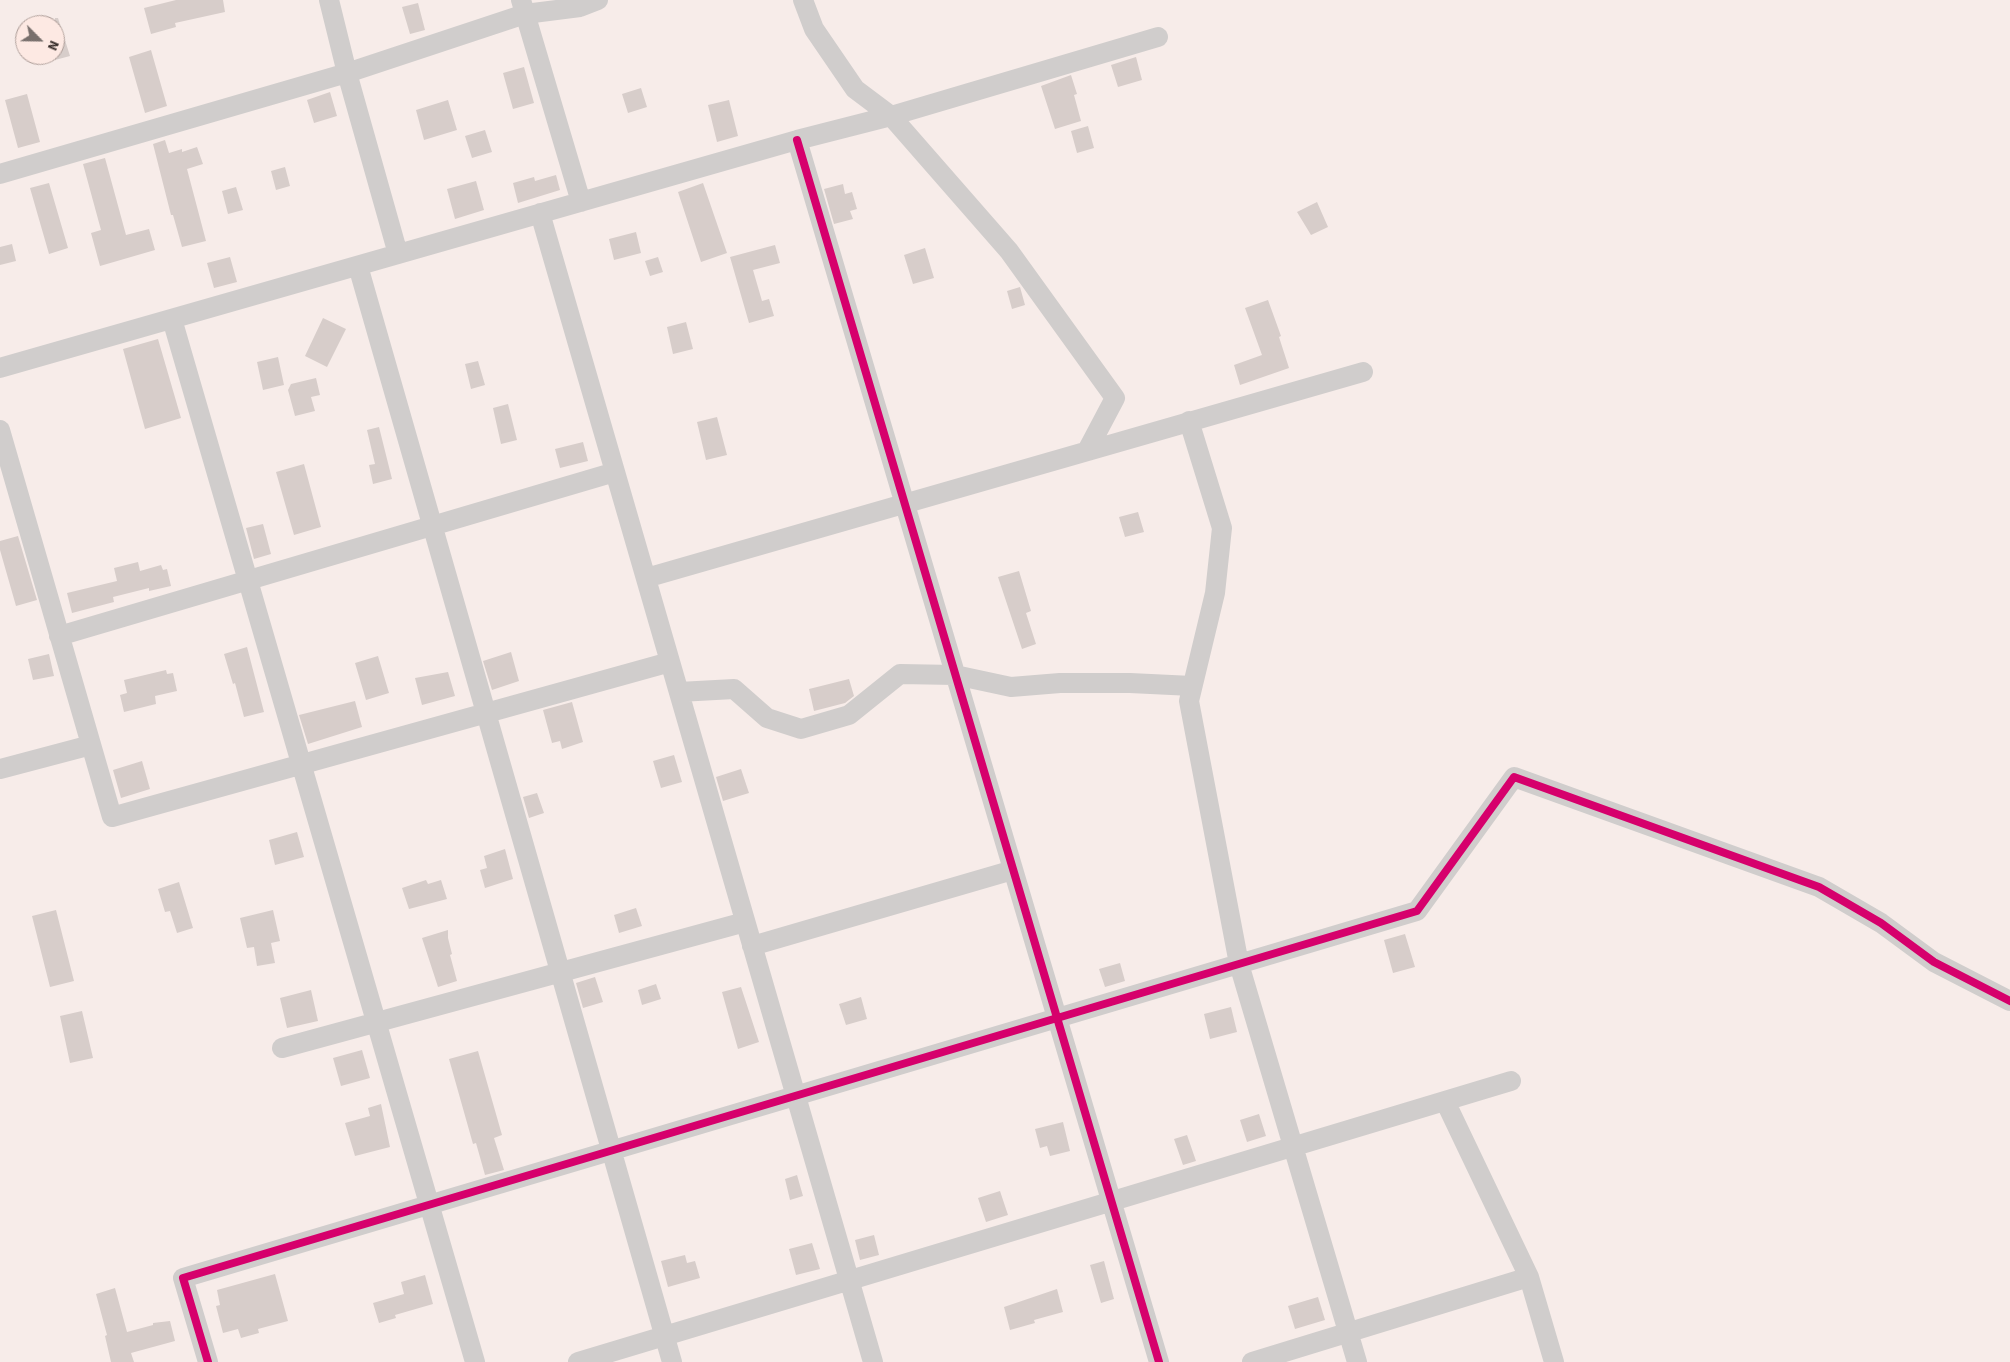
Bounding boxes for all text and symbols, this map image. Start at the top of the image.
north arrow [15,15,65,65]
text: N [42,37,64,54]

